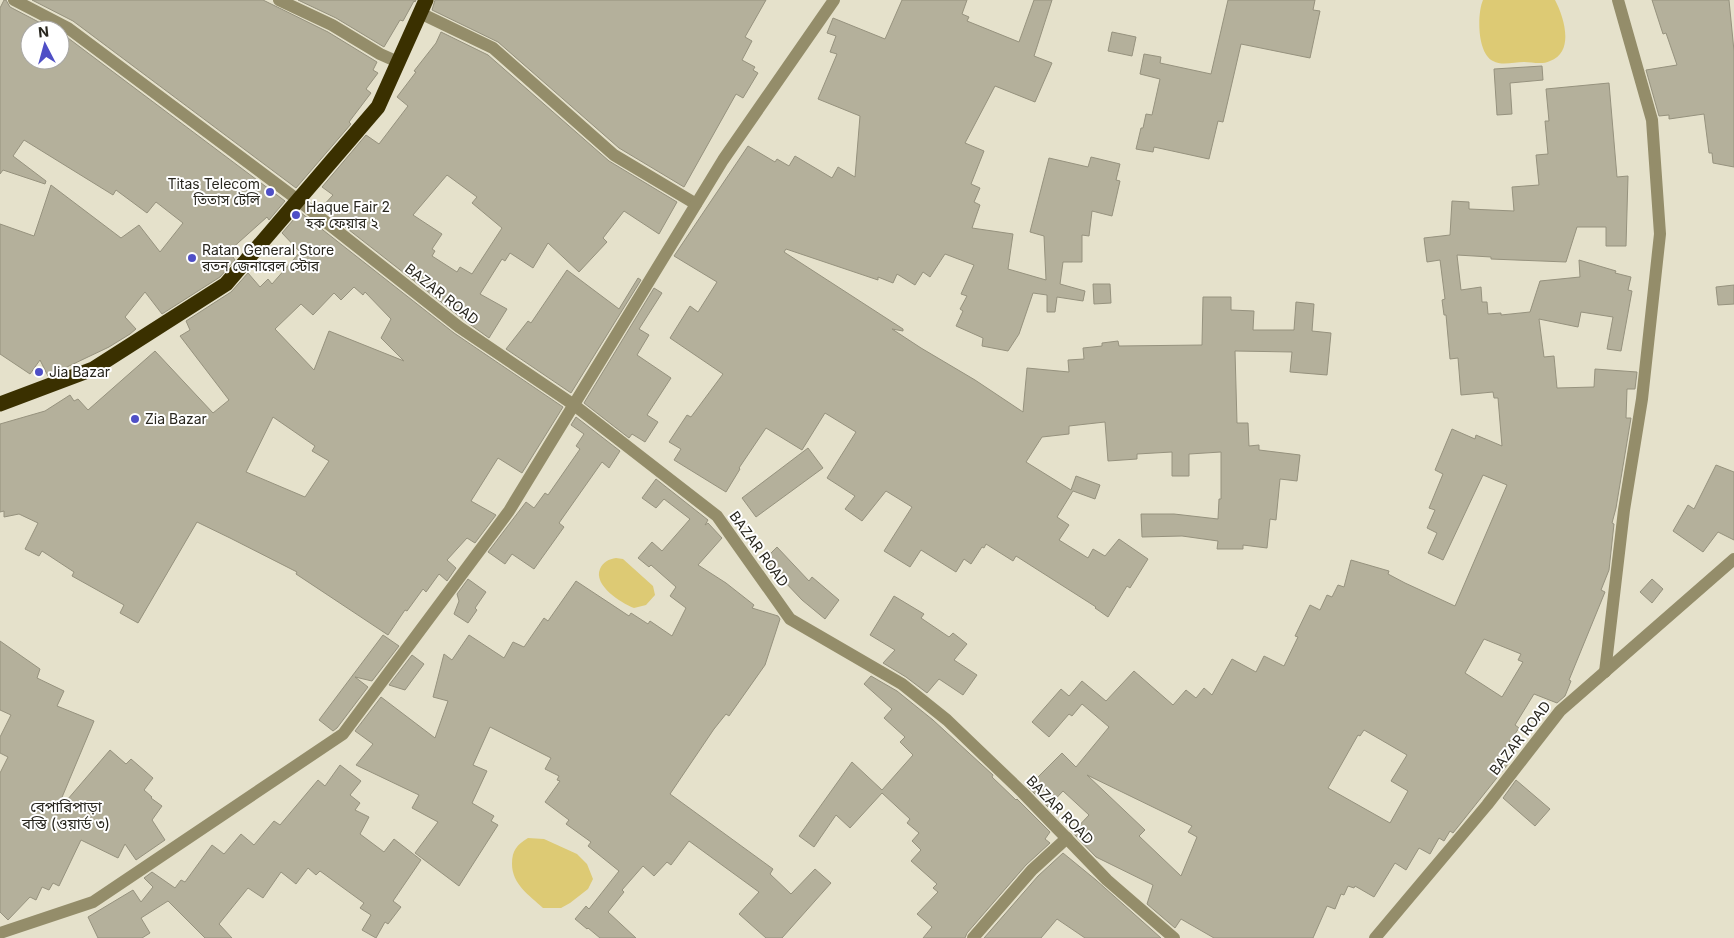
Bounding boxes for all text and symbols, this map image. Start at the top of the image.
north arrow [20,20,70,70]
text: N [37,23,50,41]
place label: Titas Telecom তিতাস টেলি [167,175,261,208]
marker: Titas Telecom তিতাস টেলি [264,186,276,198]
place label: Haque Fair 2 হক ফেয়ার ২ [305,198,390,231]
marker: Haque Fair 2 হক ফেয়ার ২ [290,209,302,221]
place label: Ratan General Store রতন জেনারেল স্টোর [201,241,334,274]
marker: Ratan General Store রতন জেনারেল স্টোর [186,252,198,264]
street label: BAZAR ROAD [402,259,483,328]
place label: Jia Bazar [49,363,110,380]
marker: Jia Bazar [33,366,45,378]
place label: Zia Bazar [145,410,207,427]
marker: Zia Bazar [129,413,141,425]
street label: BAZAR ROAD [726,508,793,590]
street label: BAZAR ROAD [1485,697,1554,778]
street label: BAZAR ROAD [1023,772,1097,848]
district label: বেপারিপাড়া বস্তি (ওয়ার্ড ৩) [21,797,110,833]

